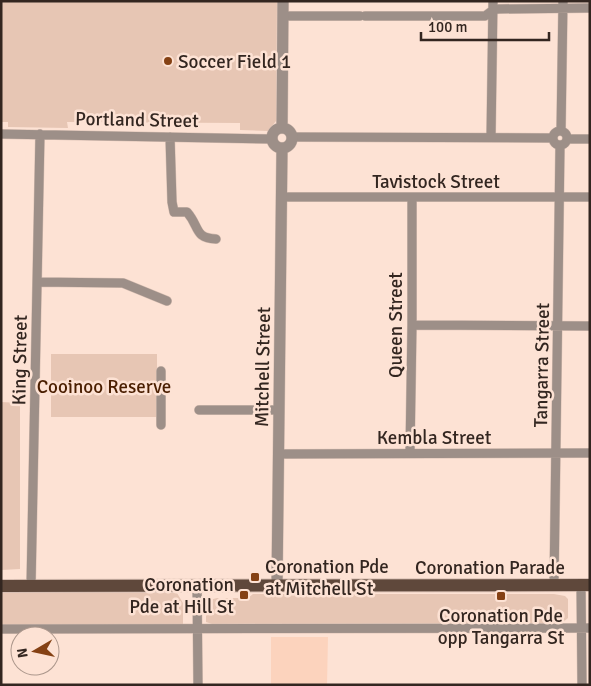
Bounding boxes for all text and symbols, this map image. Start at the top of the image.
scale bar [421,10,548,42]
text: 100 m [428,18,468,36]
place label: Soccer Field 1 [178,50,291,74]
marker: Soccer Field 1 [162,55,174,67]
street label: Portland Street [75,107,199,133]
street label: Tavistock Street [372,170,500,194]
street label: Queen Street [384,272,408,378]
street label: Tangarra Street [529,302,555,428]
street label: Mitchell Street [250,306,276,427]
street label: King Street [7,314,33,406]
park label: Cooinoo Reserve [37,375,171,399]
street label: Kembla Street [377,426,492,450]
place label: Coronation Pde at Mitchell St [265,555,389,601]
street label: Coronation Parade [415,556,565,580]
marker: Coronation Pde at Mitchell St [249,571,261,583]
place label: Coronation Pde at Hill St [129,573,234,619]
marker: Coronation Pde at Hill St [238,589,250,601]
marker: Coronation Pde opp Tangarra St [495,590,507,602]
place label: Coronation Pde opp Tangarra St [438,604,565,650]
north arrow [10,626,60,676]
text: N [13,647,32,659]

